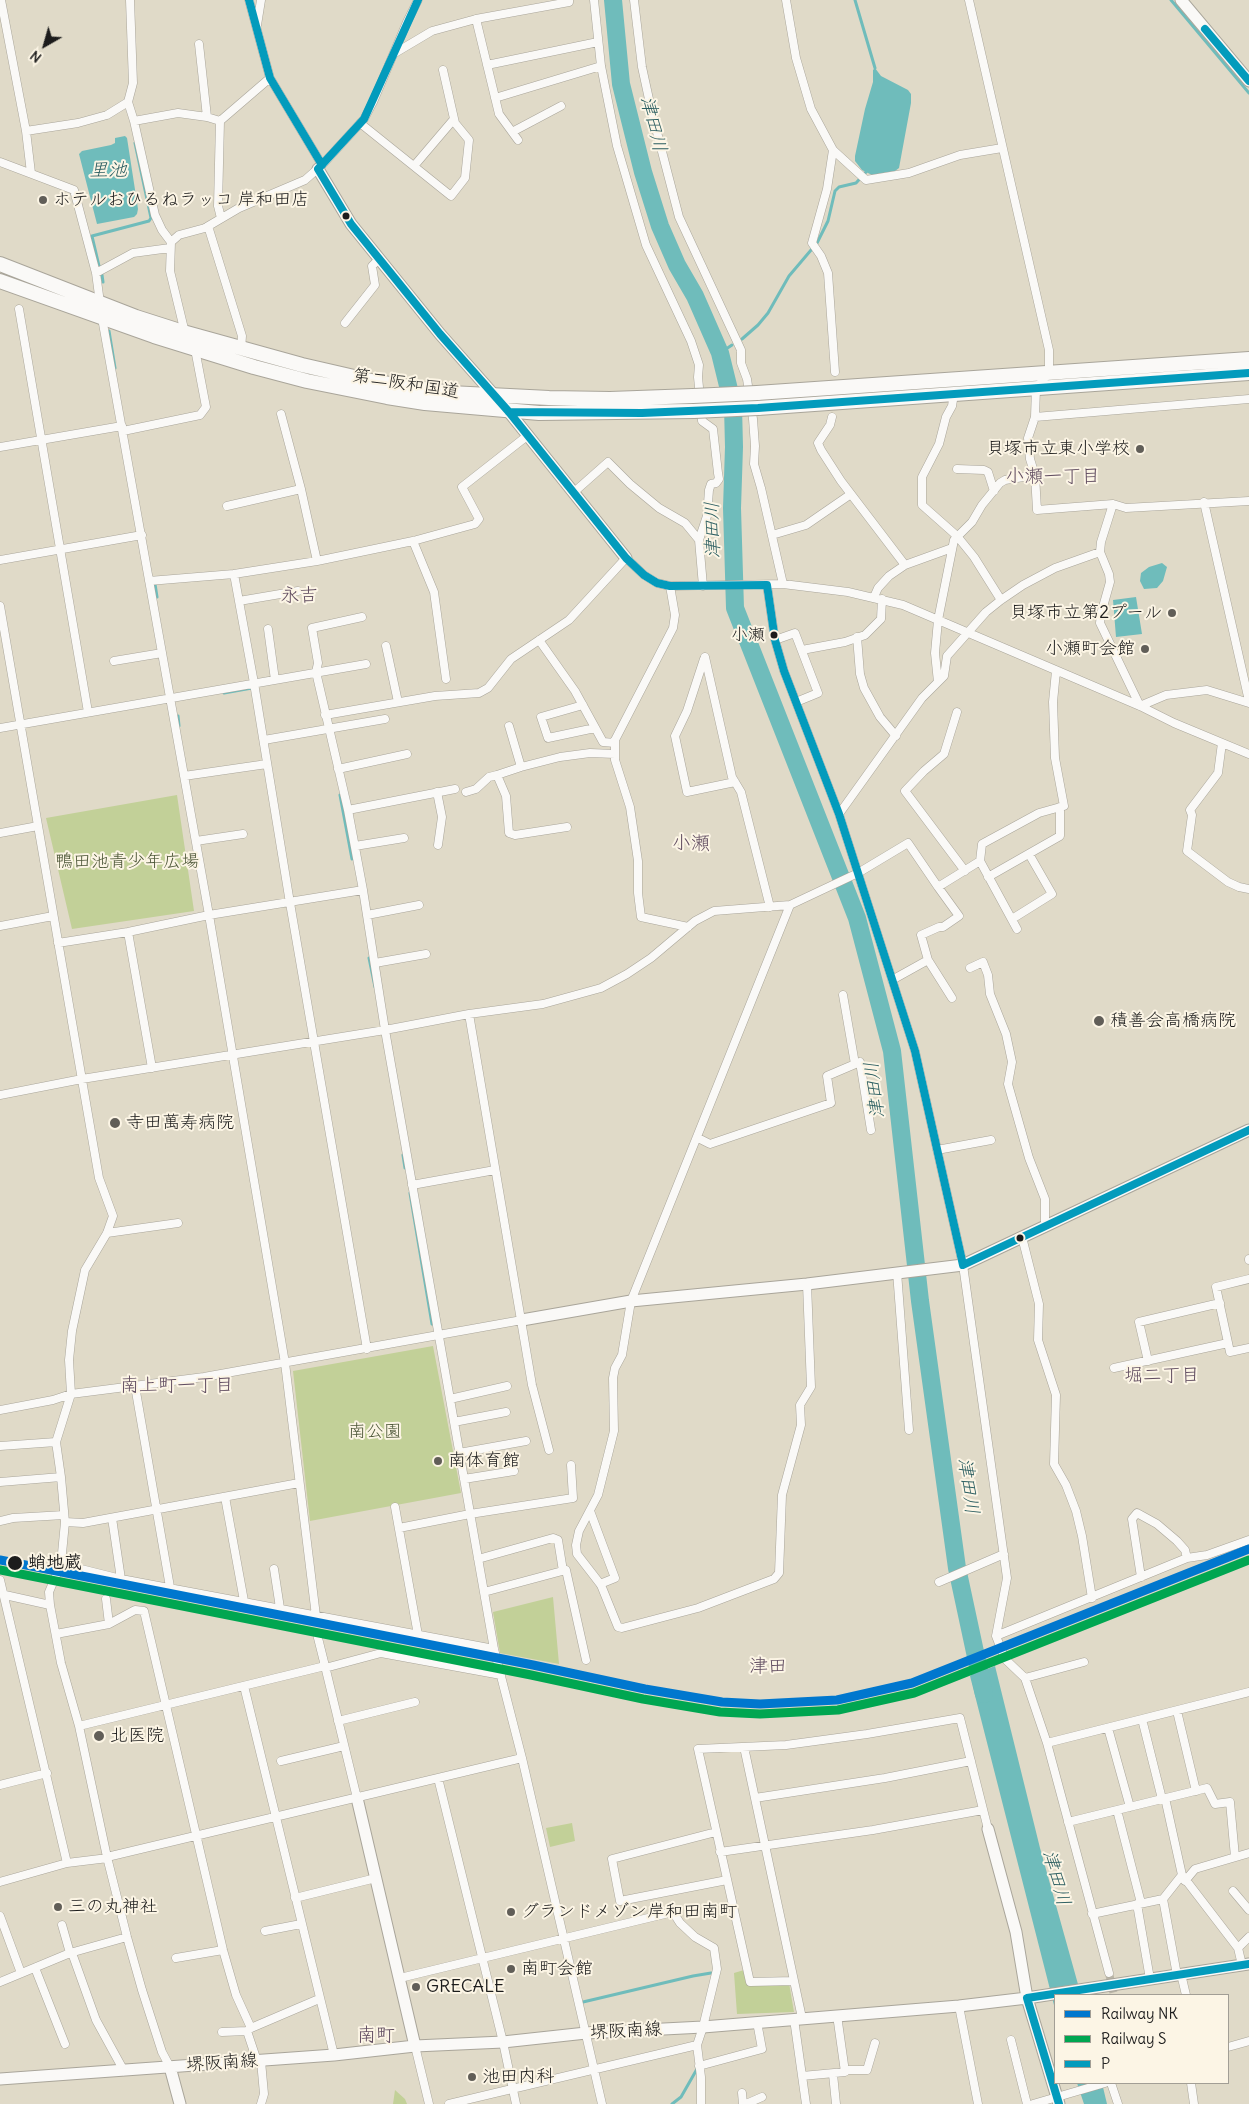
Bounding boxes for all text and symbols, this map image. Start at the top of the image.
north arrow [20,20,70,70]
text: N [26,47,45,67]
water label: 津田川 [635,94,671,154]
water label: 里池 [89,160,127,182]
place label: ホテルおひるねラッコ 岸和田店 [53,189,309,211]
marker: ホテルおひるねラッコ 岸和田店 [37,194,49,206]
unlabelled marker [341,211,351,221]
street label: 第二阪和国道 [351,365,461,403]
place label: 貝塚市立東小学校 [986,438,1130,460]
marker: 貝塚市立東小学校 [1134,443,1146,455]
district label: 小瀬一丁目 [1006,466,1100,488]
water label: 津田川 [701,501,725,559]
district label: 永吉 [280,585,318,607]
place label: 貝塚市立第2プール [1009,602,1162,624]
marker: 貝塚市立第2プール [1166,607,1178,619]
place label: 小瀬 [731,625,765,645]
marker: 小瀬 [769,630,779,640]
place label: 小瀬町会館 [1045,638,1135,660]
marker: 小瀬町会館 [1139,643,1151,655]
district label: 小瀬 [672,833,710,855]
park label: 鴨田池青少年広場 [55,851,199,873]
place label: 積善会高橋病院 [1110,1010,1236,1032]
marker: 積善会高橋病院 [1092,1014,1106,1028]
water label: 津田川 [860,1060,890,1120]
place label: 寺田萬寿病院 [126,1112,234,1134]
marker: 寺田萬寿病院 [108,1116,122,1130]
unlabelled marker [1015,1233,1025,1243]
district label: 堀二丁目 [1124,1365,1200,1387]
district label: 南上町一丁目 [120,1375,234,1397]
park label: 南公園 [348,1421,402,1443]
place label: 南体育館 [448,1450,520,1472]
marker: 南体育館 [432,1455,444,1467]
water label: 津田川 [953,1456,983,1516]
place label: 蛸地蔵 [28,1552,82,1574]
marker: 蛸地蔵 [6,1554,24,1572]
district label: 津田 [749,1656,787,1678]
place label: 北医院 [110,1725,164,1747]
marker: 北医院 [92,1729,106,1743]
water label: 津田川 [1037,1847,1075,1909]
place label: 三の丸神社 [68,1896,158,1918]
marker: 三の丸神社 [52,1901,64,1913]
place label: グランドメゾン岸和田南町 [521,1901,737,1923]
marker: グランドメゾン岸和田南町 [505,1906,517,1918]
place label: 南町会館 [521,1958,593,1980]
marker: 南町会館 [505,1963,517,1975]
place label: GRECALE [426,1976,505,1998]
marker: GRECALE [410,1981,422,1993]
legend [1054,1994,1229,2084]
text: Railway NK [1101,2004,1178,2023]
street label: 堺阪南線 [589,2018,663,2044]
district label: 南町 [357,2025,395,2047]
text: Railway S [1101,2029,1166,2048]
street label: 堺阪南線 [185,2050,259,2076]
text: P [1101,2054,1110,2073]
place label: 池田内科 [482,2066,554,2088]
marker: 池田内科 [466,2071,478,2083]

